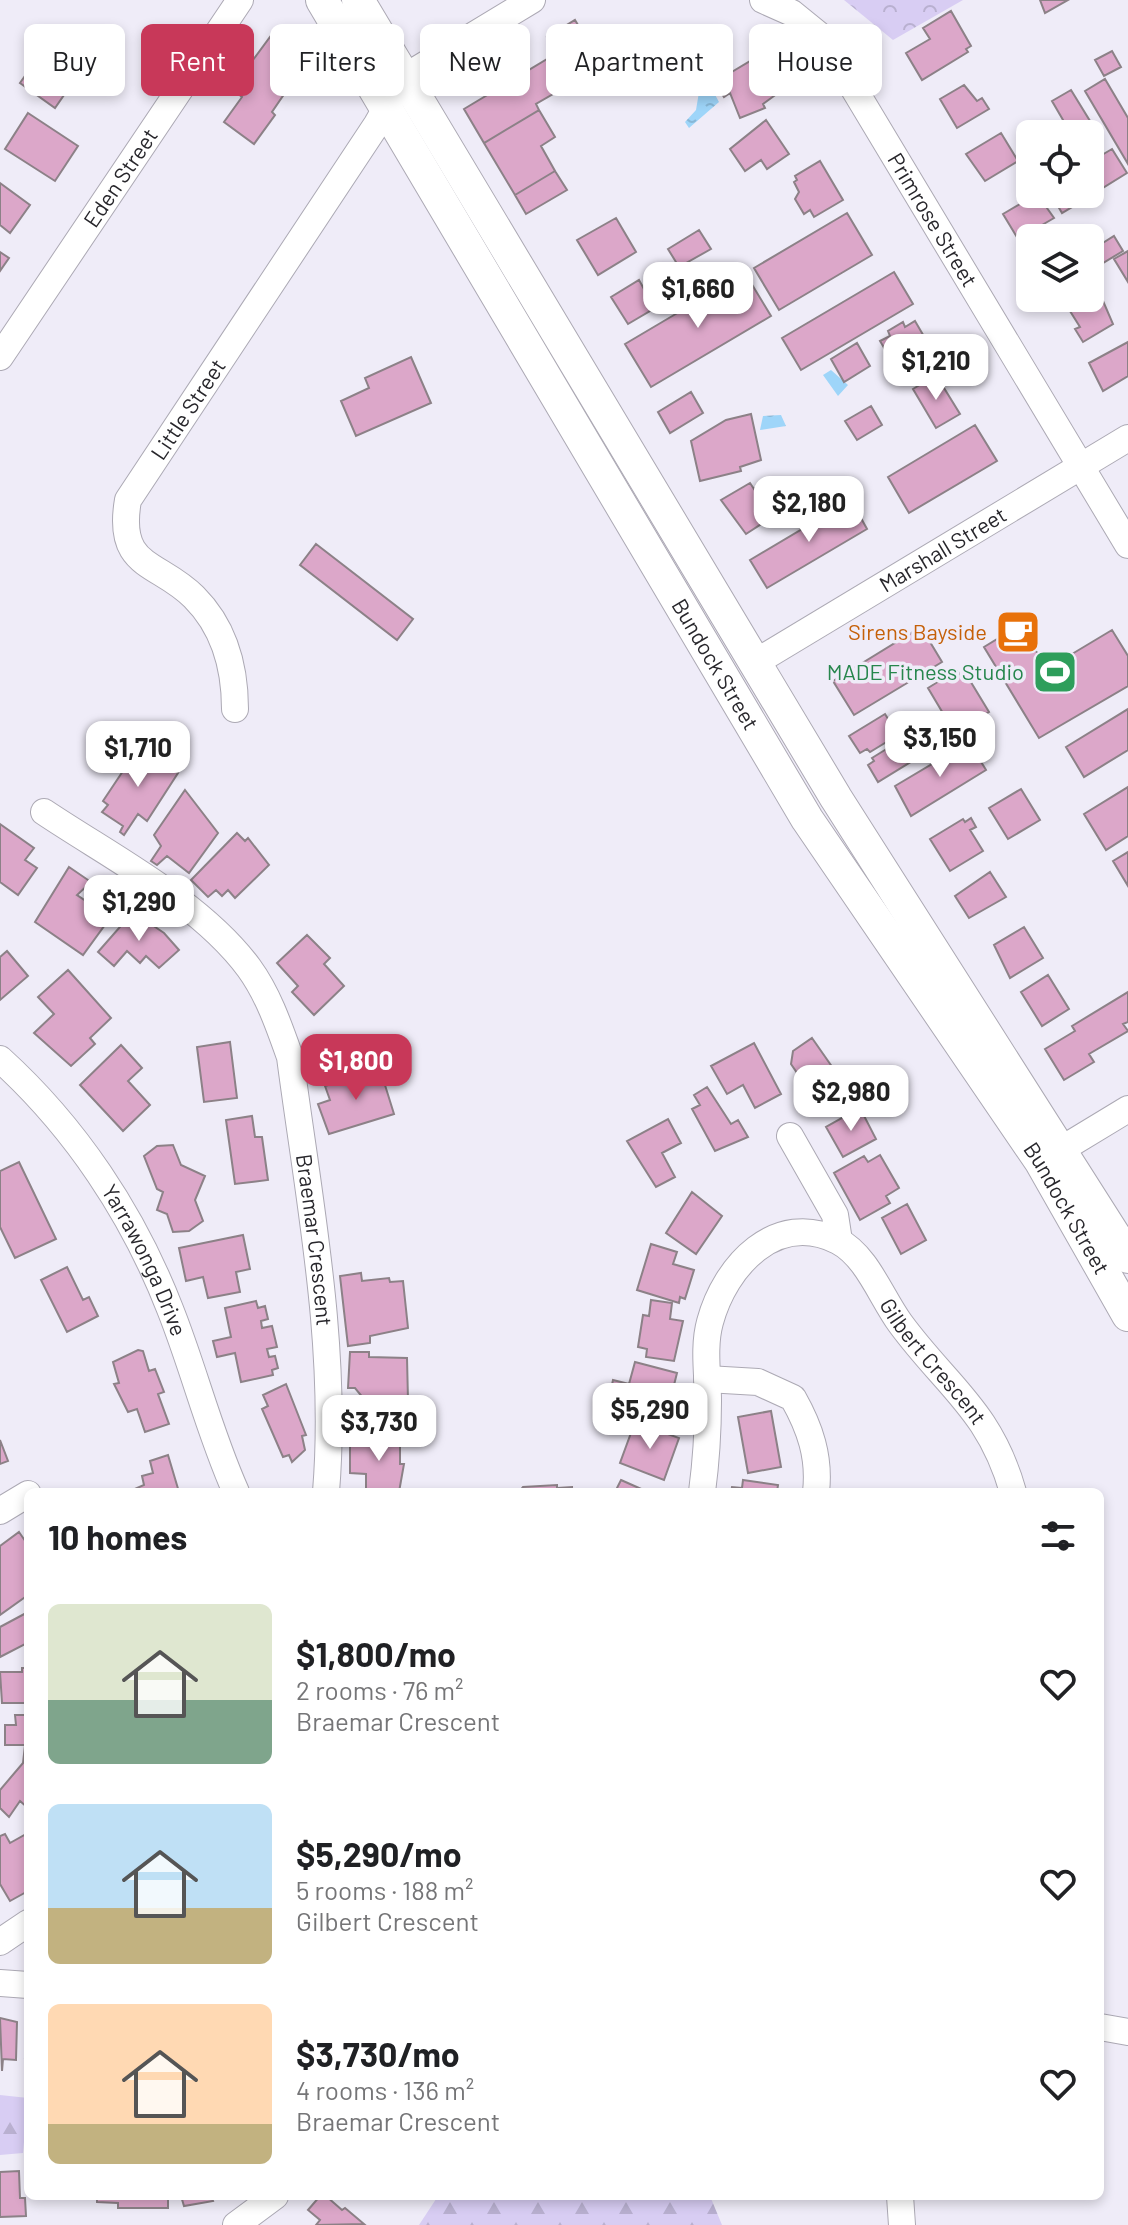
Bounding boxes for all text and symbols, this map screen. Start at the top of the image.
chip: Buy [24,24,125,96]
chip: Rent [141,24,254,96]
chip: Filters [270,24,404,96]
chip: New [420,24,530,96]
chip: Apartment [546,24,733,96]
chip: House [749,24,882,96]
map controls [1016,120,1104,312]
button: locate [1016,120,1104,208]
street label: Eden Street [77,123,162,232]
street label: Primrose Street [883,148,984,291]
button: layers [1016,224,1104,312]
pin: $1,660 [633,262,763,330]
text: $1,660 [661,272,735,303]
pin: $1,210 [871,334,1001,402]
text: $1,210 [901,344,971,375]
street label: Little Street [145,353,230,464]
pin: $2,180 [744,476,874,544]
text: $2,180 [772,486,846,517]
street label: Marshall Street [874,501,1010,597]
street label: Bundock Street [667,593,765,734]
cafe icon: Sirens Bayside [994,608,1042,656]
place label: Sirens Bayside [848,618,987,644]
sports icon: MADE Fitness Studio [1031,648,1079,696]
place label: MADE Fitness Studio [827,658,1024,684]
pin: $3,150 [875,711,1005,779]
pin: $1,710 [73,721,203,789]
text: $3,150 [903,721,977,752]
text: $1,710 [104,731,172,762]
pin: $1,290 [74,875,204,943]
text: $1,290 [102,885,176,916]
pin: $1,800 [291,1034,421,1102]
text: $1,800 [319,1044,393,1075]
pin: $2,980 [786,1065,916,1133]
text: $2,980 [811,1075,891,1106]
street label: Bundock Street [1019,1137,1116,1278]
street label: Braemar Crescent [292,1152,339,1327]
street label: Yarrawonga Drive [97,1179,193,1339]
street label: Gilbert Crescent [875,1293,993,1429]
pin: $5,290 [585,1383,715,1451]
text: $5,290 [611,1393,689,1424]
pin: $3,730 [314,1395,444,1463]
text: $3,730 [340,1405,418,1436]
icon: filters [1036,1514,1080,1558]
text: 10 homes [48,1516,187,1557]
text: $1,800/mo [296,1633,456,1674]
icon: home [112,1636,208,1732]
icon: heart [1036,1662,1080,1706]
text: 2 rooms · 76 m² [296,1674,464,1705]
text: Braemar Crescent [296,1705,500,1736]
text: $5,290/mo [296,1833,462,1874]
icon: home [112,1836,208,1932]
icon: heart [1036,1862,1080,1906]
text: 5 rooms · 188 m² [296,1874,473,1905]
text: Gilbert Crescent [296,1905,479,1936]
text: $3,730/mo [296,2033,460,2074]
icon: home [112,2036,208,2132]
icon: heart [1036,2062,1080,2106]
text: 4 rooms · 136 m² [296,2074,474,2105]
text: Braemar Crescent [296,2105,500,2136]

